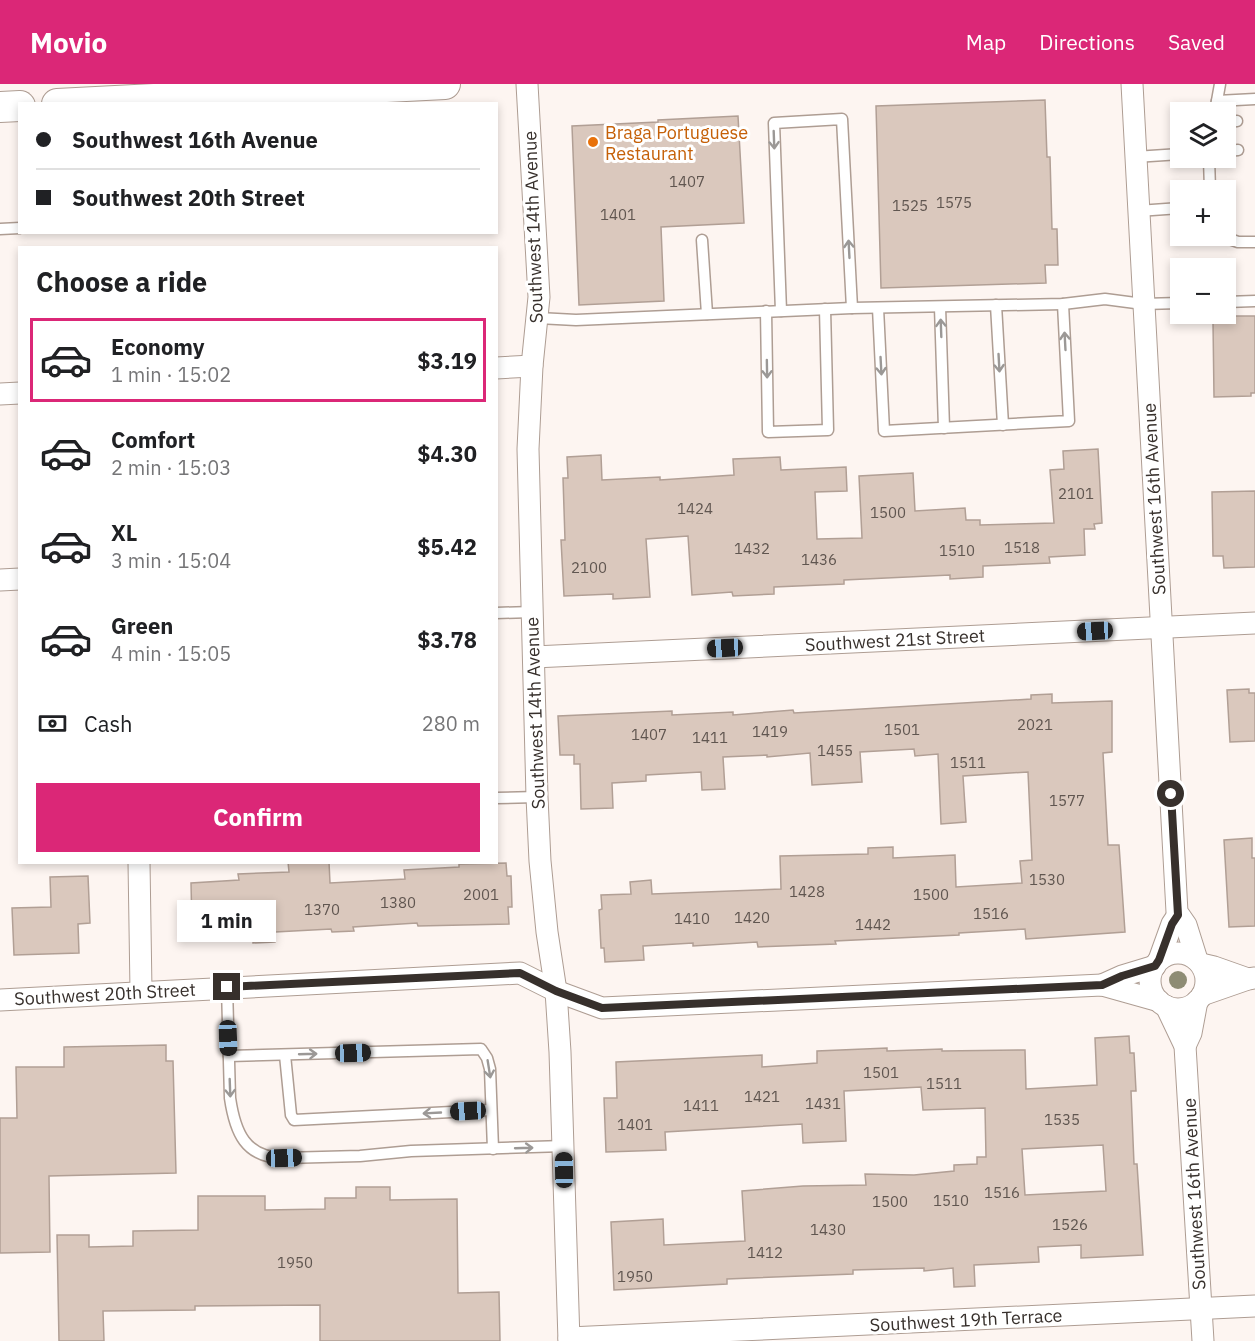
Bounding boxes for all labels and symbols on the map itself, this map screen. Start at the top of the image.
place label: Braga Portuguese Restaurant [605,121,748,165]
one-way arrow [769,129,780,149]
street label: Southwest 14th Avenue [518,130,548,324]
marker: Braga Portuguese Restaurant [586,135,600,149]
house number: 1407 [669,172,705,191]
house number: 1575 [936,193,972,212]
house number: 1525 [892,196,928,215]
house number: 1401 [600,205,636,224]
one-way arrow [844,240,855,260]
one-way arrow [935,318,946,338]
one-way arrow [1059,332,1070,352]
one-way arrow [994,353,1005,373]
one-way arrow [876,356,887,376]
one-way arrow [761,359,773,379]
street label: Southwest 16th Avenue [1137,402,1171,596]
house number: 2101 [1058,484,1094,503]
house number: 1424 [677,499,713,518]
house number: 1500 [870,503,906,522]
house number: 1518 [1004,538,1040,557]
house number: 1432 [734,539,770,558]
house number: 1510 [939,541,975,560]
house number: 1436 [801,550,837,569]
house number: 2100 [571,558,607,577]
street label: Southwest 14th Avenue [520,616,550,810]
car [1077,621,1113,641]
street label: Southwest 21st Street [804,624,986,656]
car [707,638,743,658]
house number: 2021 [1017,715,1053,734]
house number: 1501 [884,720,920,739]
house number: 1419 [752,722,788,741]
house number: 1407 [631,725,667,744]
house number: 1411 [692,728,728,747]
house number: 1455 [817,741,853,760]
house number: 1511 [950,753,986,772]
route start [1157,780,1184,807]
house number: 1577 [1049,791,1085,810]
house number: 1530 [1029,870,1065,889]
house number: 1428 [789,882,825,901]
house number: 2001 [463,885,499,904]
house number: 1500 [913,885,949,904]
house number: 1380 [380,893,416,912]
callout: 1 min [178,900,276,942]
house number: 1370 [304,900,340,919]
house number: 1516 [973,904,1009,923]
house number: 1420 [734,908,770,927]
house number: 1410 [674,909,710,928]
house number: 1442 [855,915,891,934]
route end [213,973,240,1000]
street label: Southwest 20th Street [14,978,196,1010]
car [218,1020,238,1056]
car [335,1043,371,1063]
one-way arrow [298,1048,318,1060]
one-way arrow [483,1059,494,1079]
house number: 1501 [863,1063,899,1082]
house number: 1511 [926,1074,962,1093]
one-way arrow [224,1077,236,1097]
house number: 1421 [744,1087,780,1106]
house number: 1431 [805,1094,841,1113]
house number: 1411 [683,1096,719,1115]
street label: Southwest 16th Avenue [1177,1097,1211,1291]
car [450,1101,486,1121]
one-way arrow [423,1108,443,1119]
house number: 1535 [1044,1110,1080,1129]
house number: 1401 [617,1115,653,1134]
one-way arrow [513,1142,533,1153]
car [266,1148,302,1168]
car [555,1152,573,1188]
house number: 1516 [984,1183,1020,1202]
house number: 1510 [933,1191,969,1210]
house number: 1500 [872,1192,908,1211]
house number: 1526 [1052,1215,1088,1234]
house number: 1430 [810,1220,846,1239]
house number: 1412 [747,1243,783,1262]
house number: 1950 [277,1253,313,1272]
house number: 1950 [617,1267,653,1286]
street label: Southwest 19th Terrace [869,1303,1063,1337]

